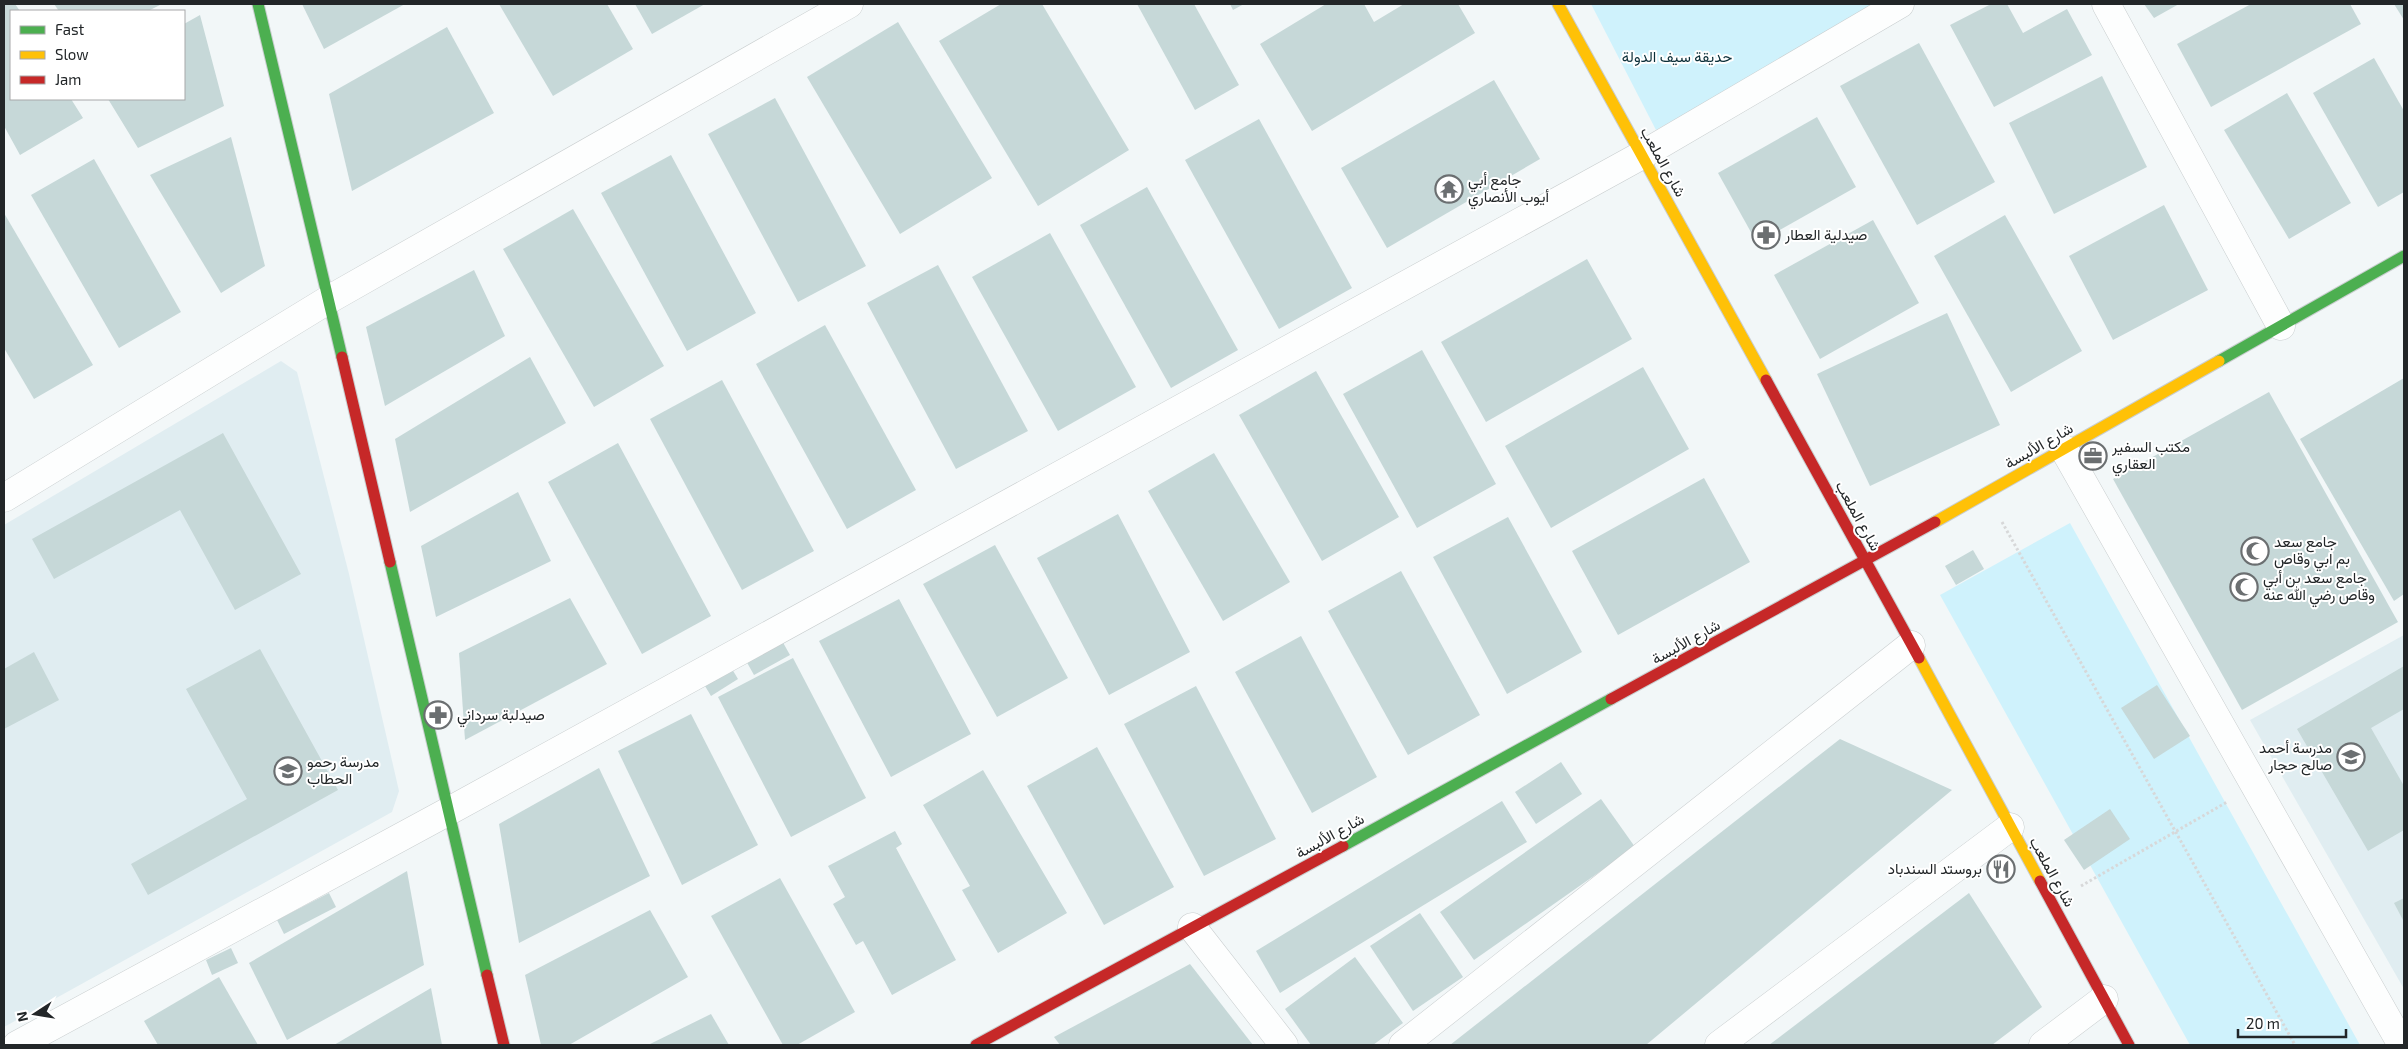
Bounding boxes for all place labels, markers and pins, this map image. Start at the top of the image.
place label: جامع أبي أيوب الأنصاري [1468,170,1549,210]
temple icon: جامع أبي أيوب الأنصاري [1434,174,1464,204]
pharmacy icon: صيدلية العطار [1751,220,1781,250]
place label: صيدلية العطار [1784,225,1867,244]
place label: مكتب السفير العقاري [2111,437,2190,477]
office icon: مكتب السفير العقاري [2078,441,2108,471]
place label: جامع سعد بم ابي وقاص [2274,532,2350,572]
mosque icon: جامع سعد بم ابي وقاص [2240,536,2270,566]
place label: جامع سعد بن أبي وقاص رضي الله عنه [2263,568,2375,608]
mosque icon: جامع سعد بن أبي وقاص رضي الله عنه [2229,572,2259,602]
pharmacy icon: صيدلبة سرداني [423,700,453,730]
place label: صيدلبة سرداني [457,705,545,728]
place label: مدرسة أحمد صالح حجار [2259,738,2332,776]
school or university icon: مدرسة أحمد صالح حجار [2336,742,2366,772]
place label: مدرسة رحمو الحطاب [307,752,379,788]
school or university icon: مدرسة رحمو الحطاب [273,756,303,786]
restaurant icon: بروستد السندباد [1986,854,2016,884]
place label: بروستد السندباد [1888,859,1982,878]

